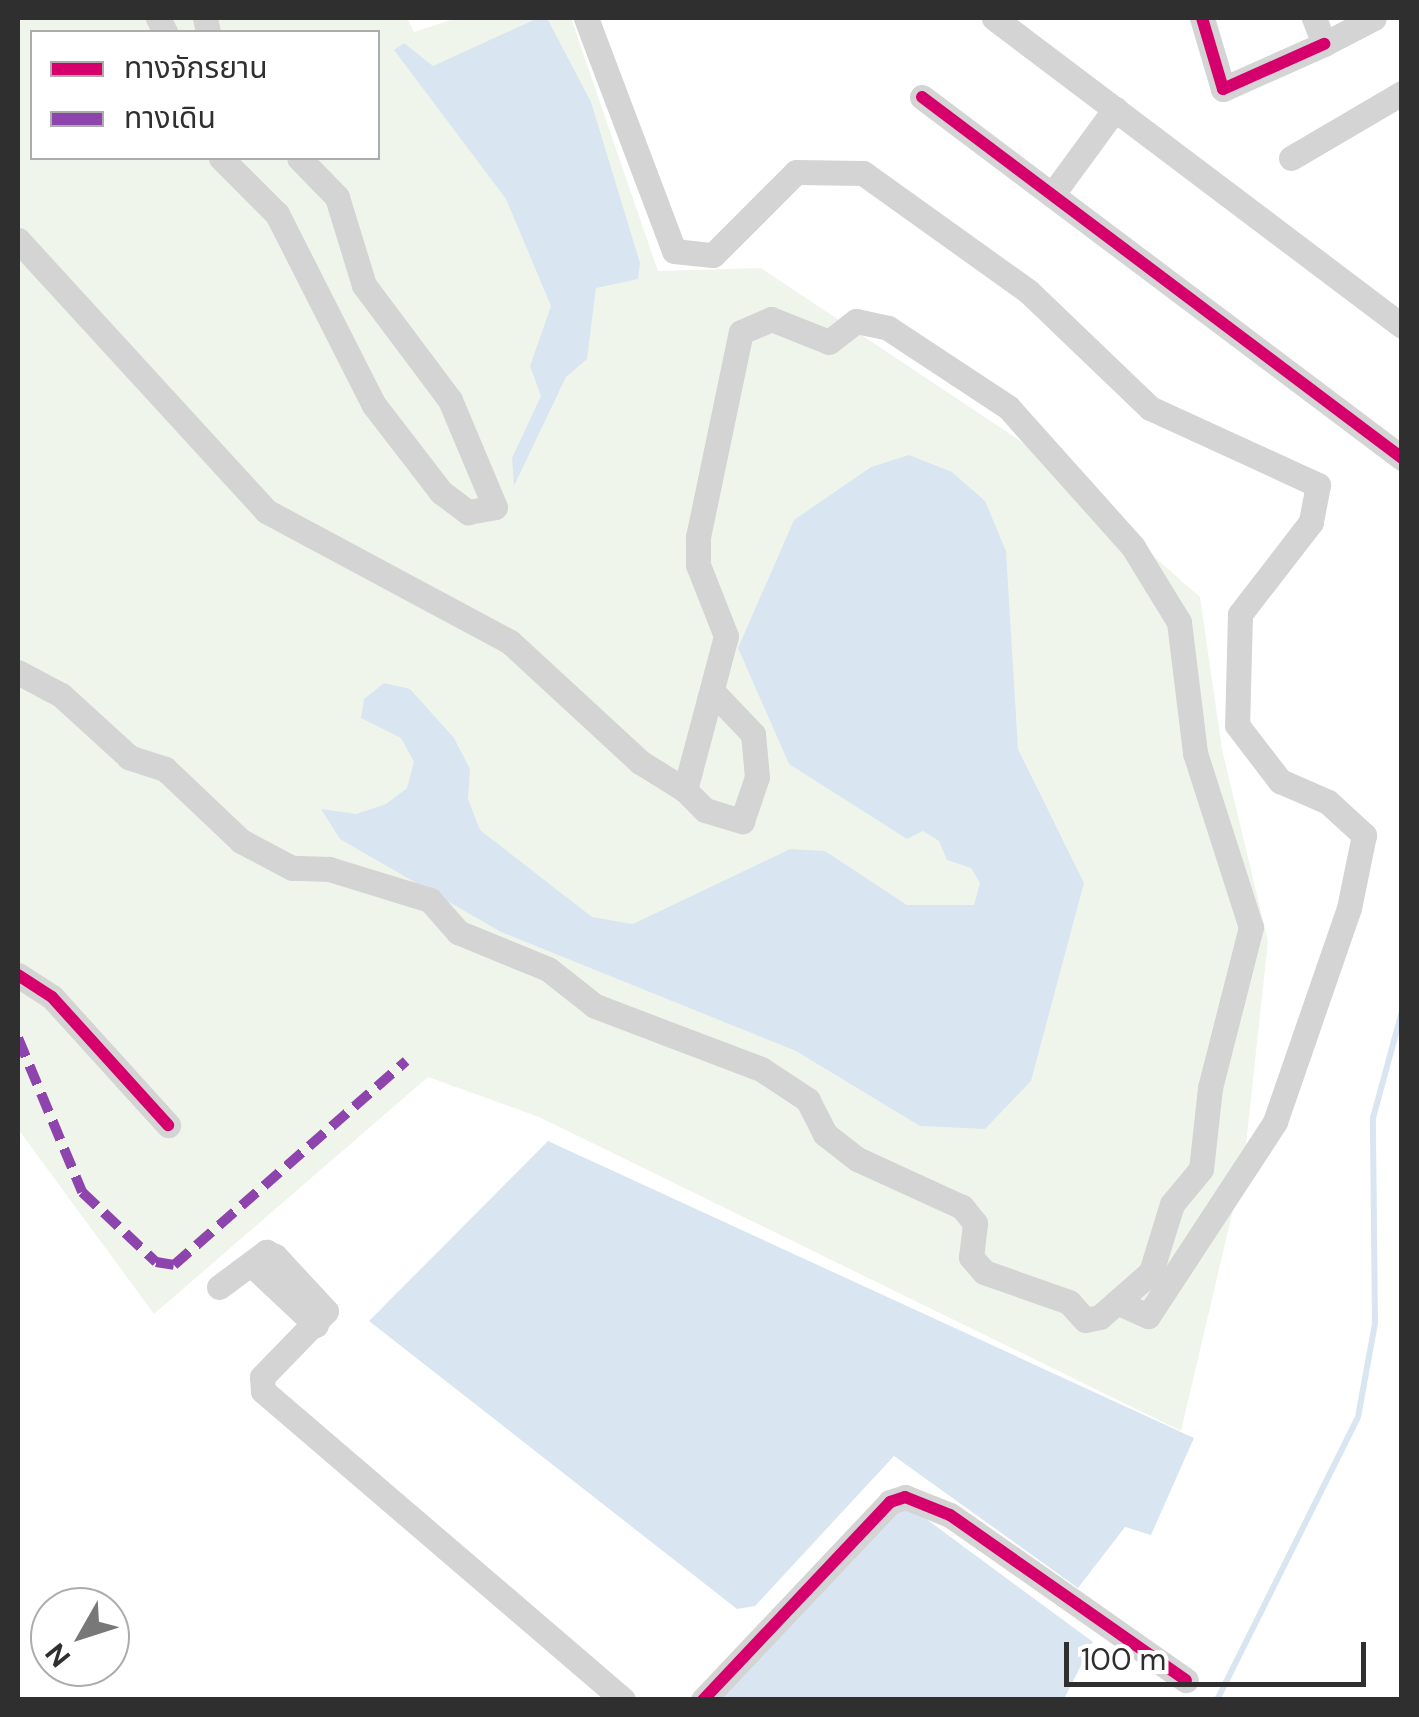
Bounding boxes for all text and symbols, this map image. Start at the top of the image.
legend [30,30,380,160]
text: ทางจักรยาน [124,48,268,87]
text: ทางเดิน [124,98,216,137]
north arrow [30,1587,130,1687]
scale bar [1069,1622,1372,1684]
text: N [37,1635,79,1675]
text: 100 m [1081,1640,1166,1679]

